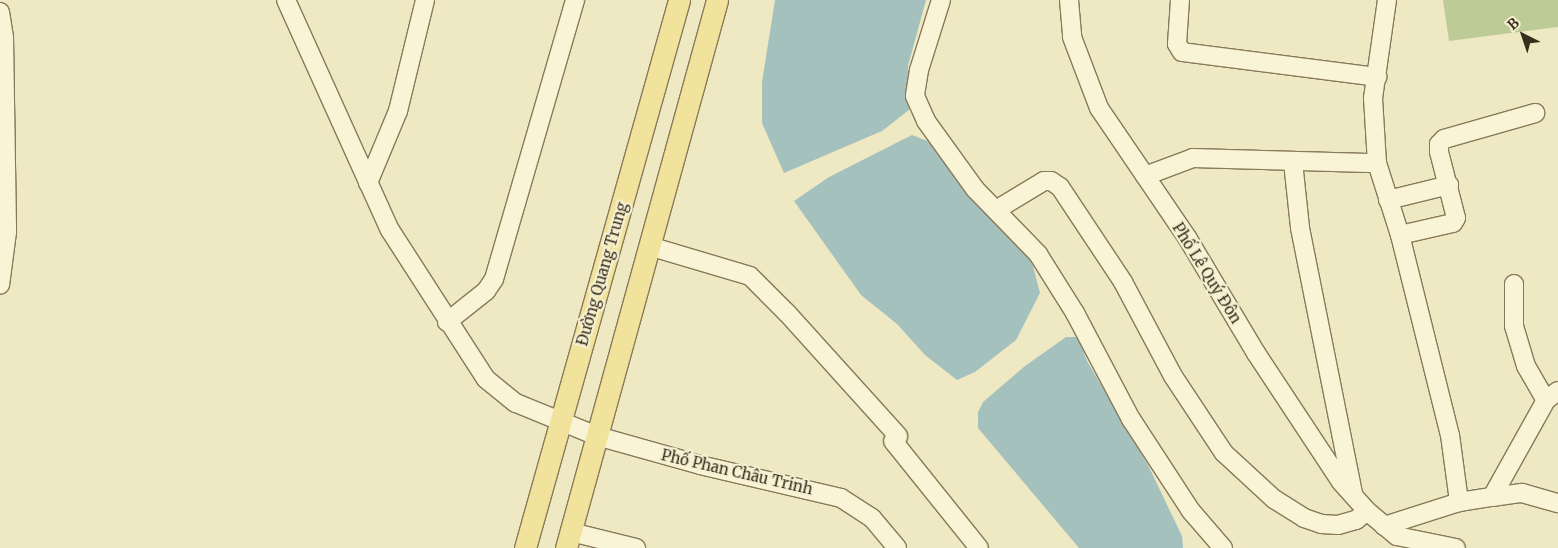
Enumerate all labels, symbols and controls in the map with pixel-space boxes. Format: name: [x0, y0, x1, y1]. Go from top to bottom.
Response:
north arrow: [1498, 10, 1548, 60]
text: B: [1504, 14, 1523, 34]
street label: Đường Quang Trung: [573, 200, 631, 348]
street label: Phố Lê Quý Đôn: [1169, 219, 1245, 327]
street label: Phố Phan Châu Trinh: [660, 446, 814, 498]

